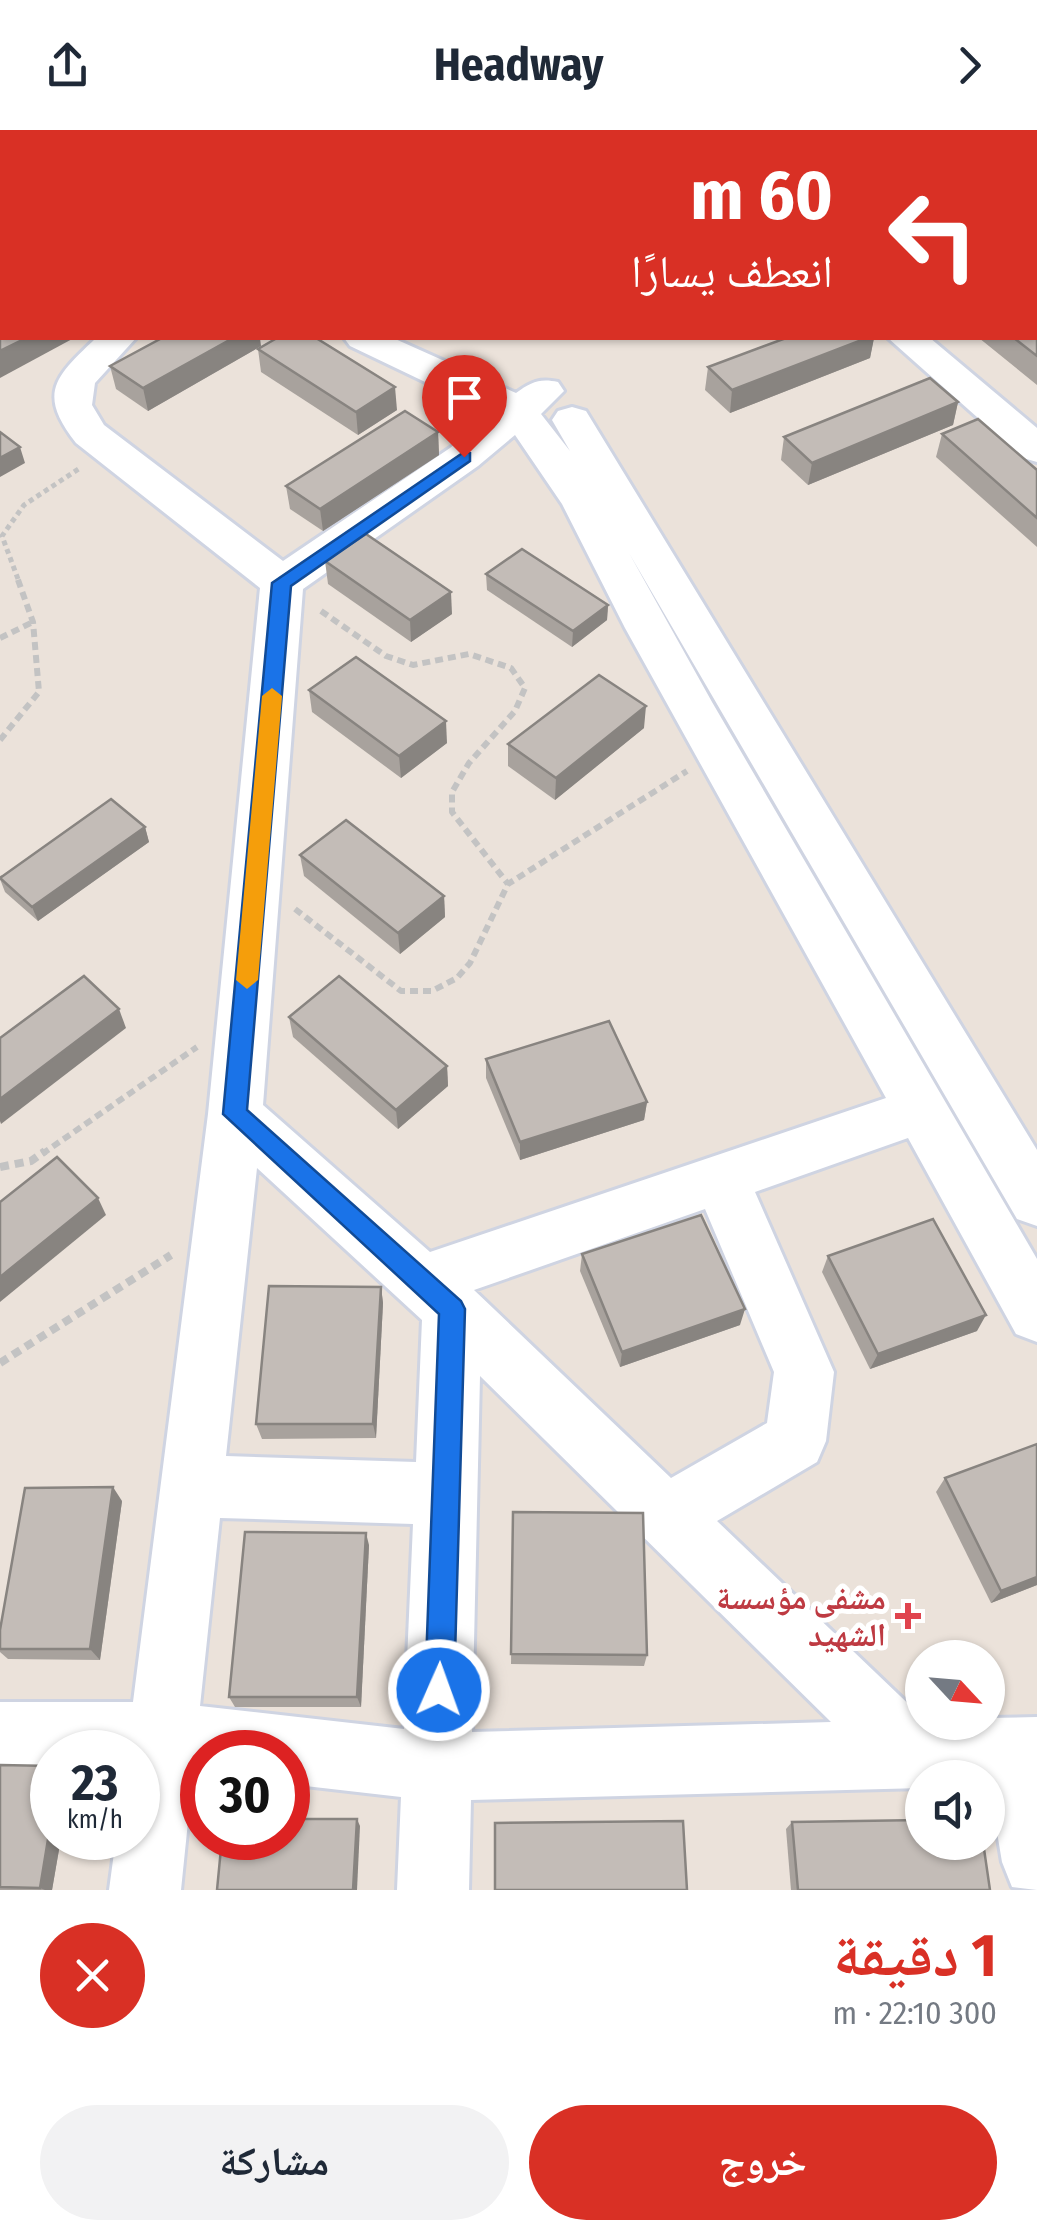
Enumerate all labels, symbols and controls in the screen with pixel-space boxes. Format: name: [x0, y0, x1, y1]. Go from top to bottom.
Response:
icon: share: [40, 38, 95, 93]
text: Headway: [434, 38, 603, 92]
icon: forward: [942, 38, 997, 93]
text: 60 m: [690, 154, 833, 238]
icon: left: [868, 170, 998, 300]
text: انعطف يسارًا: [631, 245, 833, 299]
pin: [422, 355, 507, 458]
icon: arrive: [437, 370, 492, 425]
place label: مشفى مؤسسة الشهيد: [716, 1579, 886, 1654]
marker: مشفى مؤسسة الشهيد: [895, 1603, 921, 1629]
position arrow: [387, 1638, 491, 1742]
north arrow: [905, 1640, 1005, 1740]
map controls: [905, 1640, 1005, 1860]
speed limit sign: 30: [180, 1730, 310, 1860]
text: 23: [72, 1753, 118, 1813]
button: sound: [905, 1760, 1005, 1860]
text: km/h: [67, 1805, 123, 1835]
text: 1 دقيقة: [833, 1920, 997, 1992]
button: close: [40, 1923, 145, 2028]
text: 300 m · 22:10: [832, 1994, 997, 2032]
button: مشاركة: [40, 2105, 509, 2220]
button: خروج: [529, 2105, 997, 2220]

